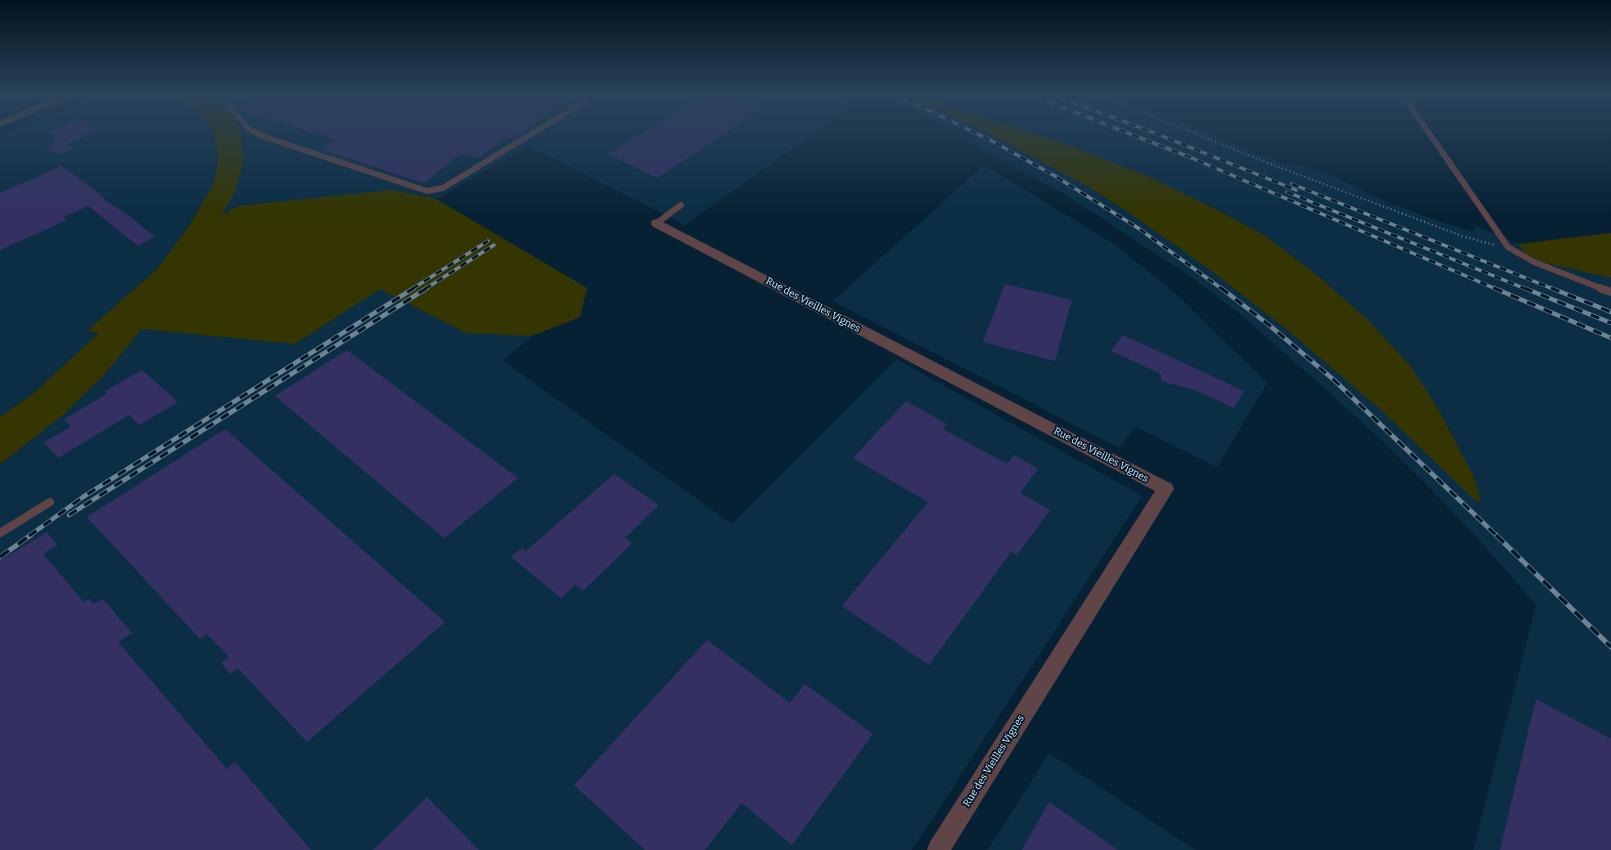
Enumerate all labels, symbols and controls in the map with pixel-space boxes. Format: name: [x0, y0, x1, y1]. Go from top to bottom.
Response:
street label: Rue des Vieilles Vignes: [764, 275, 862, 335]
street label: Rue des Vieilles Vignes: [1052, 425, 1150, 485]
street label: Rue des Vieilles Vignes: [961, 713, 1027, 809]

